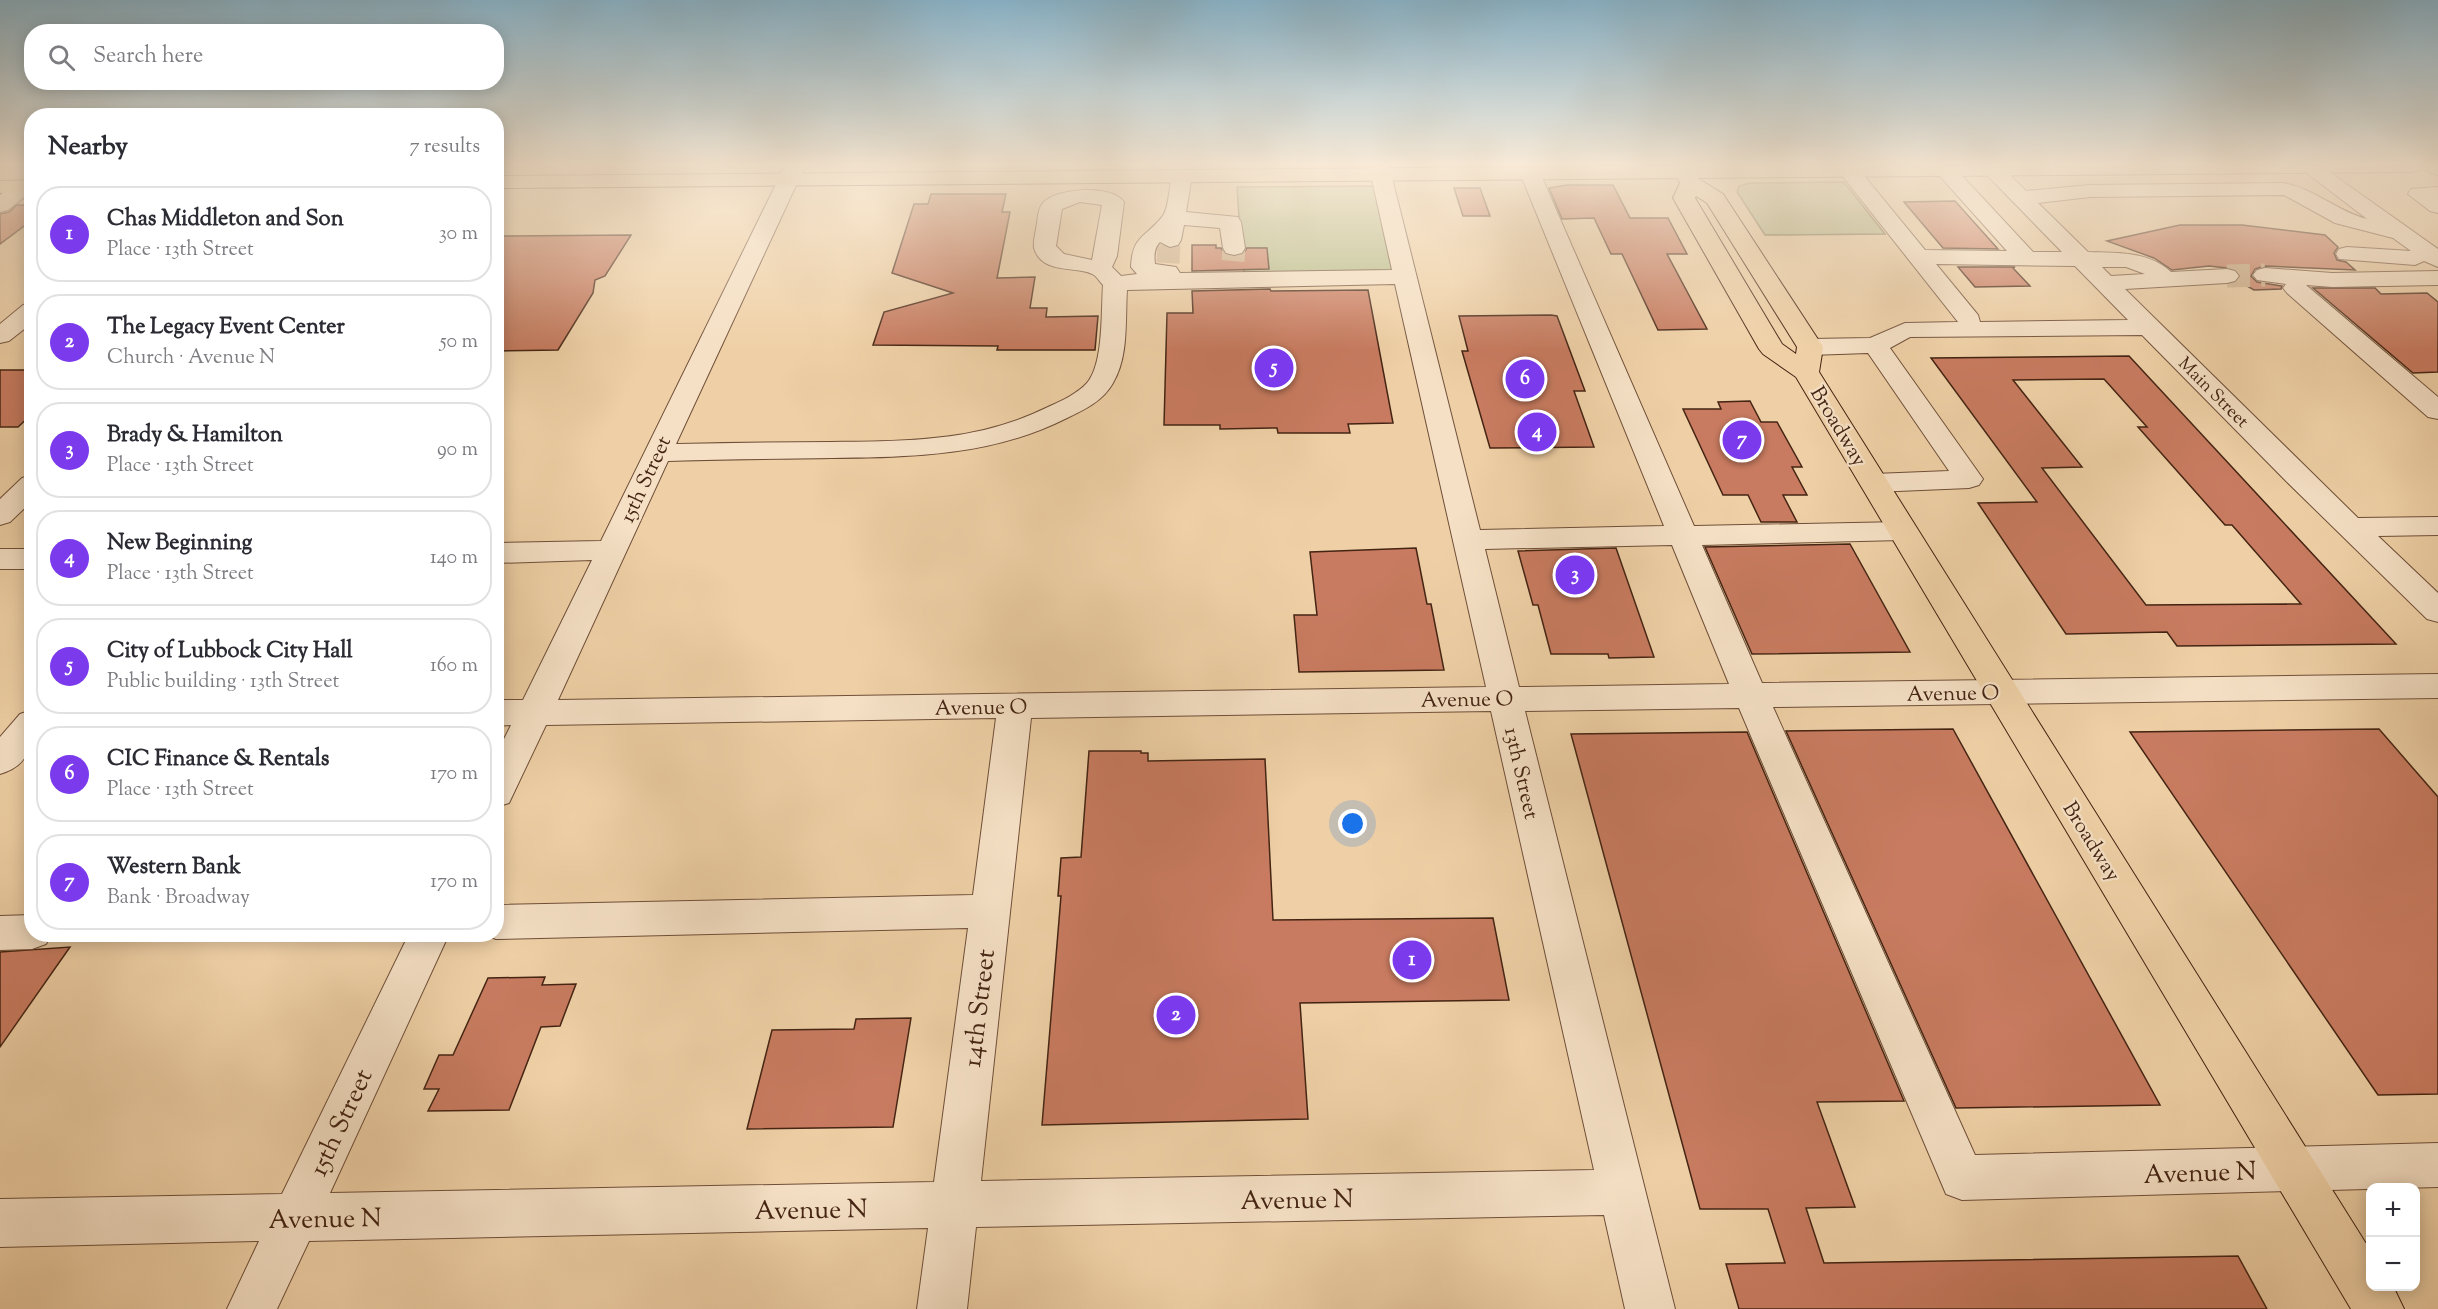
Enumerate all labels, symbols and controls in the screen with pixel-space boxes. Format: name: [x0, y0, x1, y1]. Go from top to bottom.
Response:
search box: [24, 24, 504, 90]
icon: search: [45, 41, 78, 74]
text: Search here: [93, 41, 203, 73]
text: Nearby: [48, 129, 128, 166]
text: 7 results: [409, 133, 480, 162]
text: Chas Middleton and Son: [107, 204, 344, 236]
text: 1: [66, 220, 73, 249]
text: 30 m: [439, 220, 478, 249]
text: Place · 13th Street: [107, 236, 254, 265]
text: The Legacy Event Center: [107, 312, 345, 344]
text: 2: [65, 328, 74, 357]
text: 50 m: [440, 328, 478, 357]
text: Church · Avenue N: [107, 344, 275, 373]
pin: 5: [1254, 346, 1294, 391]
street label: Main Street: [2171, 352, 2254, 435]
pin: 6: [1506, 356, 1544, 401]
street label: Broadway: [1801, 381, 1873, 473]
pin: 4: [1518, 410, 1556, 454]
pin: 7: [1722, 418, 1762, 462]
text: Brady & Hamilton: [107, 420, 283, 452]
street label: 15th Street: [614, 432, 680, 528]
text: 3: [65, 436, 74, 465]
text: 90 m: [437, 436, 478, 465]
text: Place · 13th Street: [107, 452, 254, 481]
text: New Beginning: [107, 528, 252, 560]
text: 4: [64, 544, 75, 573]
text: 140 m: [430, 544, 478, 573]
pin: 3: [1556, 552, 1594, 598]
text: Place · 13th Street: [107, 560, 254, 589]
text: City of Lubbock City Hall: [107, 636, 353, 668]
text: 5: [66, 652, 73, 681]
text: 160 m: [430, 652, 478, 681]
text: Public building · 13th Street: [107, 668, 339, 697]
street label: Avenue O: [1907, 679, 2000, 711]
street label: Avenue O: [1421, 685, 1514, 717]
street label: Avenue O: [935, 693, 1028, 725]
street label: 13th Street: [1495, 724, 1545, 822]
text: CIC Finance & Rentals: [107, 744, 330, 776]
text: 6: [65, 760, 74, 789]
text: 170 m: [430, 760, 478, 789]
text: Place · 13th Street: [107, 776, 254, 805]
street label: Broadway: [2054, 796, 2127, 888]
your location: [1338, 809, 1367, 838]
text: Western Bank: [107, 852, 241, 884]
text: 7: [64, 868, 75, 897]
text: 170 m: [430, 868, 478, 897]
text: Bank · Broadway: [107, 884, 250, 913]
pin: 1: [1392, 938, 1432, 982]
street label: 14th Street: [955, 947, 1006, 1069]
pin: 2: [1156, 992, 1196, 1038]
street label: 15th Street: [301, 1063, 383, 1183]
street label: Avenue N: [2143, 1154, 2257, 1195]
street label: Avenue N: [1240, 1182, 1354, 1221]
map controls: [2366, 1183, 2420, 1291]
button: +: [2366, 1183, 2420, 1237]
street label: Avenue N: [754, 1192, 868, 1231]
street label: Avenue N: [268, 1201, 382, 1240]
button: −: [2366, 1237, 2420, 1291]

